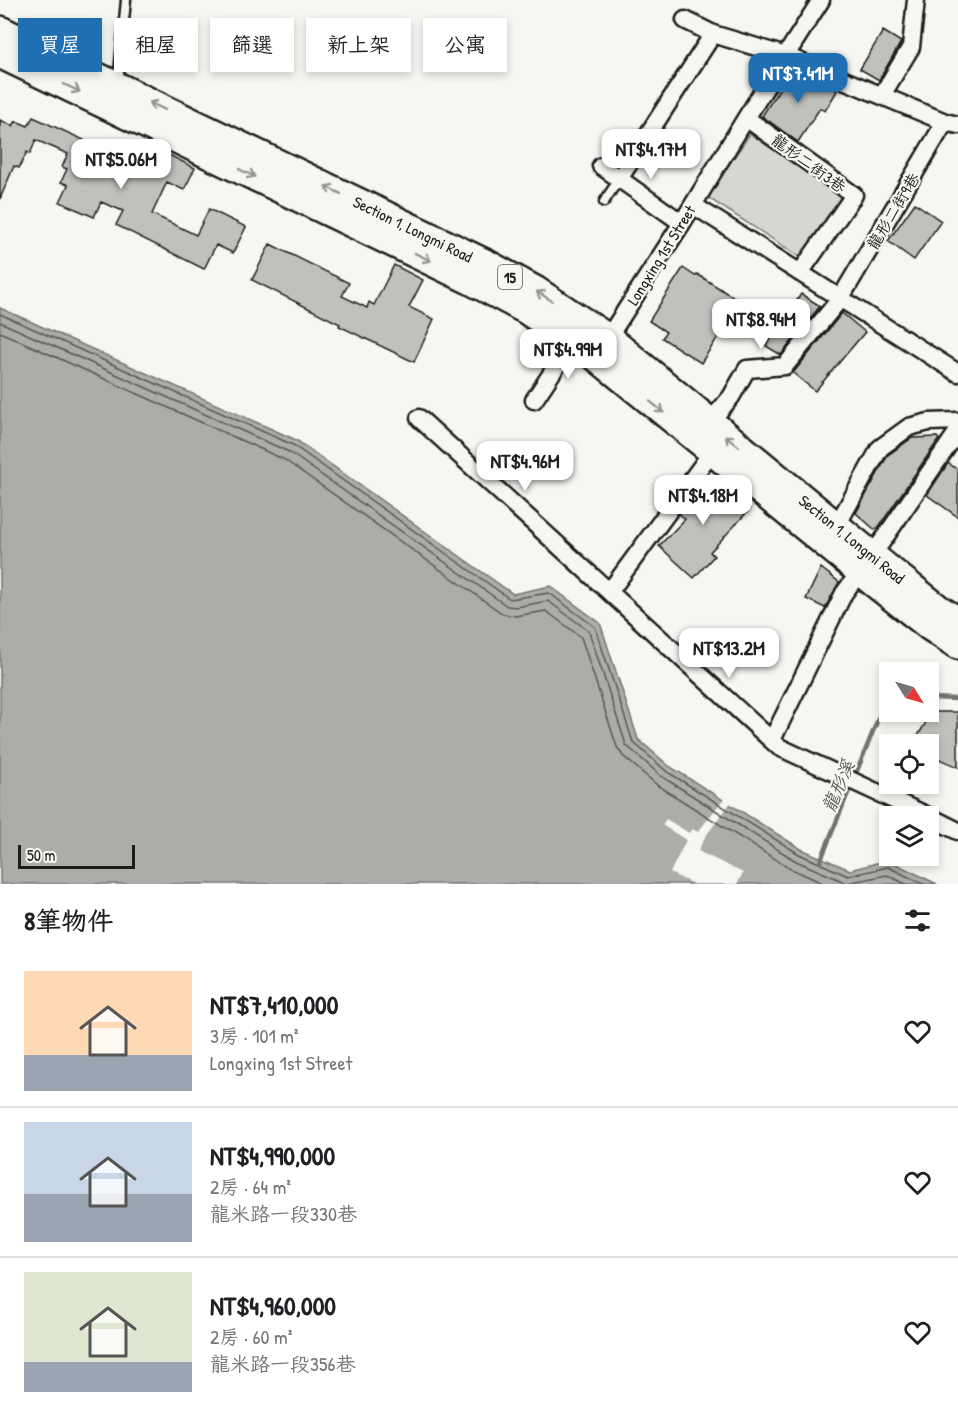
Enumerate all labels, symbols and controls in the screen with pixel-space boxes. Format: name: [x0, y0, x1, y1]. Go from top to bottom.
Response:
chip: 買屋: [18, 18, 102, 72]
chip: 租屋: [114, 18, 198, 72]
chip: 篩選: [210, 18, 294, 72]
chip: 新上架: [306, 18, 411, 72]
chip: 公寓: [423, 18, 507, 72]
pin: NT$7.41M: [736, 53, 860, 104]
text: NT$7.41M: [763, 59, 833, 86]
one-way arrow: [62, 83, 80, 95]
one-way arrow: [148, 99, 166, 111]
street label: 龍形二街3巷: [767, 128, 851, 198]
pin: NT$4.17M: [589, 129, 713, 180]
text: NT$4.17M: [616, 135, 686, 162]
pin: NT$5.06M: [59, 139, 183, 190]
text: NT$5.06M: [85, 145, 157, 172]
one-way arrow: [238, 167, 256, 179]
street label: 龍形二街9巷: [861, 169, 925, 253]
one-way arrow: [324, 184, 342, 196]
street label: Section 1, Longmi Road: [350, 191, 476, 267]
street label: Longxing 1st Street: [621, 200, 701, 309]
one-way arrow: [414, 252, 432, 264]
road number: 15: [498, 265, 522, 289]
one-way arrow: [536, 290, 553, 302]
pin: NT$8.94M: [699, 299, 823, 350]
text: NT$8.94M: [726, 305, 796, 332]
pin: NT$4.99M: [506, 329, 630, 380]
text: NT$4.99M: [534, 335, 602, 362]
one-way arrow: [649, 400, 665, 413]
one-way arrow: [724, 434, 740, 447]
pin: NT$4.96M: [463, 441, 587, 492]
text: NT$4.96M: [490, 447, 560, 474]
pin: NT$4.18M: [641, 475, 765, 526]
text: NT$4.18M: [668, 481, 738, 508]
street label: Section 1, Longmi Road: [794, 489, 910, 589]
pin: NT$13.2M: [667, 628, 791, 679]
text: NT$13.2M: [693, 634, 765, 661]
north arrow: [879, 662, 939, 722]
map controls: [879, 662, 939, 866]
button: locate: [879, 734, 939, 794]
water label: 龍形溪: [816, 755, 860, 816]
button: layers: [879, 806, 939, 866]
scale bar: [18, 842, 135, 870]
text: 50 m: [27, 844, 56, 866]
text: 8筆物件: [24, 903, 113, 938]
icon: filters: [901, 904, 934, 937]
text: NT$7,410,000: [210, 987, 338, 1022]
icon: home: [72, 995, 144, 1067]
icon: heart: [901, 1015, 934, 1048]
text: 3房 · 101 m²: [210, 1022, 298, 1049]
text: Longxing 1st Street: [210, 1049, 352, 1076]
text: NT$4,990,000: [210, 1138, 335, 1173]
icon: home: [72, 1146, 144, 1218]
icon: heart: [901, 1166, 934, 1199]
text: 2房 · 64 m²: [210, 1173, 291, 1200]
text: 龍米路一段330巷: [210, 1200, 357, 1227]
text: NT$4,960,000: [210, 1288, 336, 1323]
icon: home: [72, 1296, 144, 1368]
icon: heart: [901, 1316, 934, 1349]
text: 2房 · 60 m²: [210, 1323, 292, 1350]
text: 龍米路一段356巷: [210, 1350, 355, 1377]

